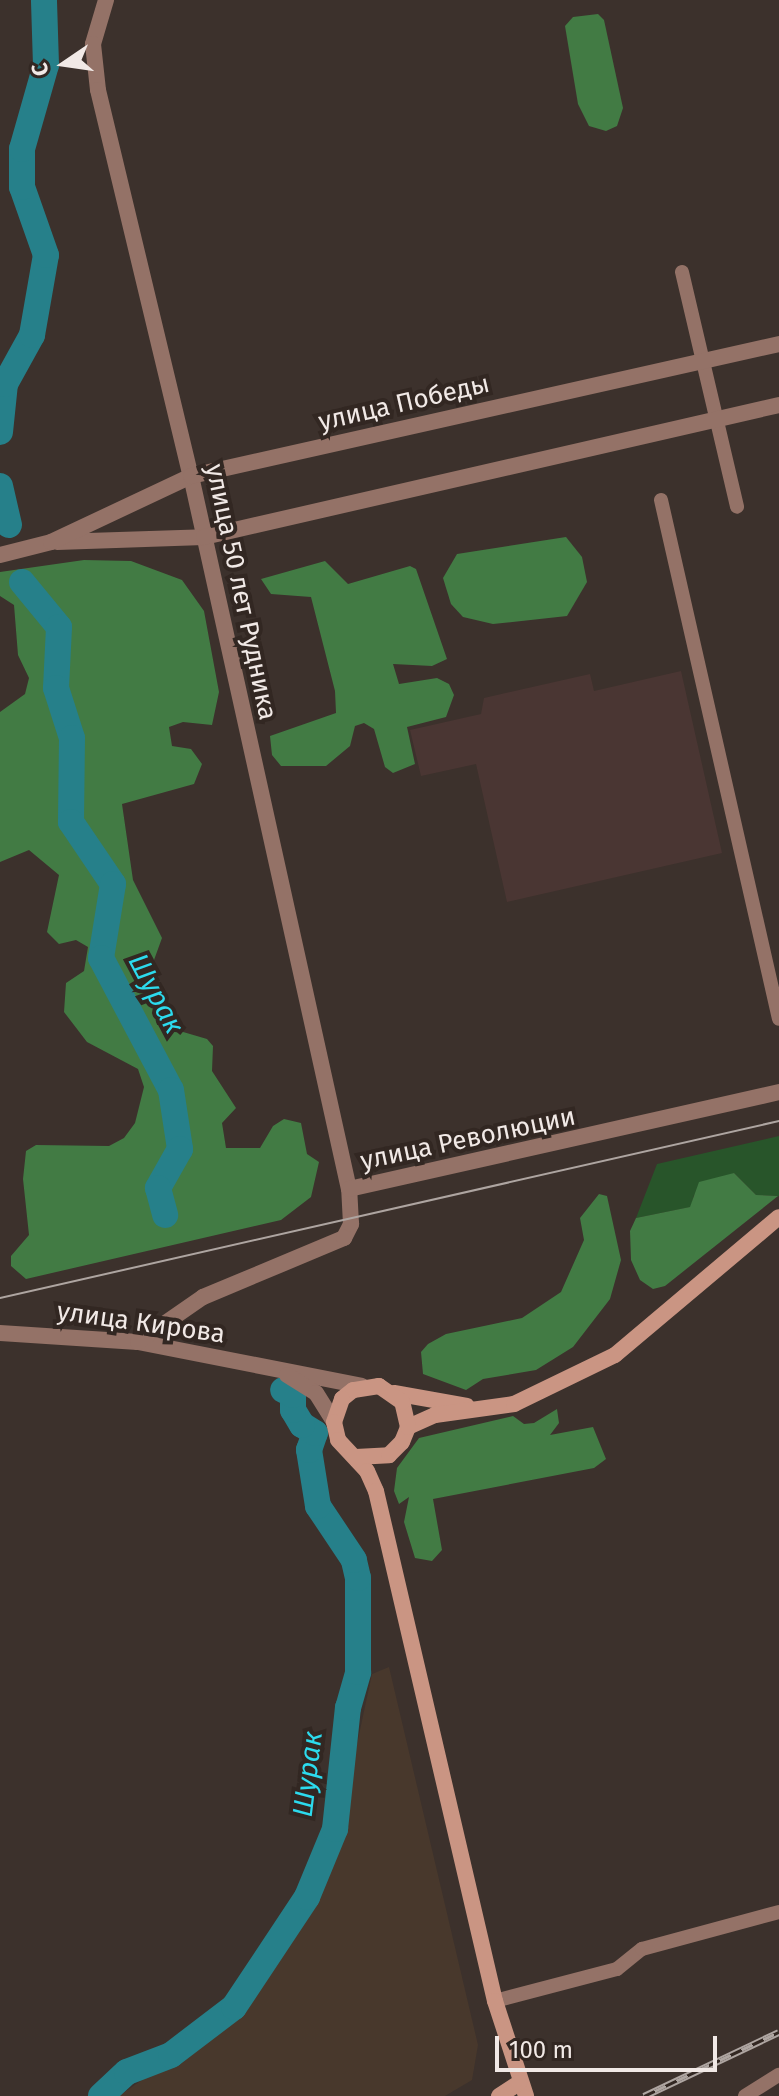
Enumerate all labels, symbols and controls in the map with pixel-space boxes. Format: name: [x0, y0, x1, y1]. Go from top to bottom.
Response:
north arrow: [24, 24, 104, 104]
text: С: [26, 60, 55, 79]
street label: улица Победы: [315, 368, 493, 438]
street label: улица 50 лет Рудника: [199, 461, 283, 723]
water label: Шурак: [121, 948, 191, 1040]
street label: улица Революции: [358, 1101, 578, 1177]
street label: улица Кирова: [55, 1296, 227, 1350]
water label: Шурак: [286, 1729, 330, 1819]
scale bar: [499, 2020, 721, 2070]
text: 100 m: [509, 2036, 573, 2064]

